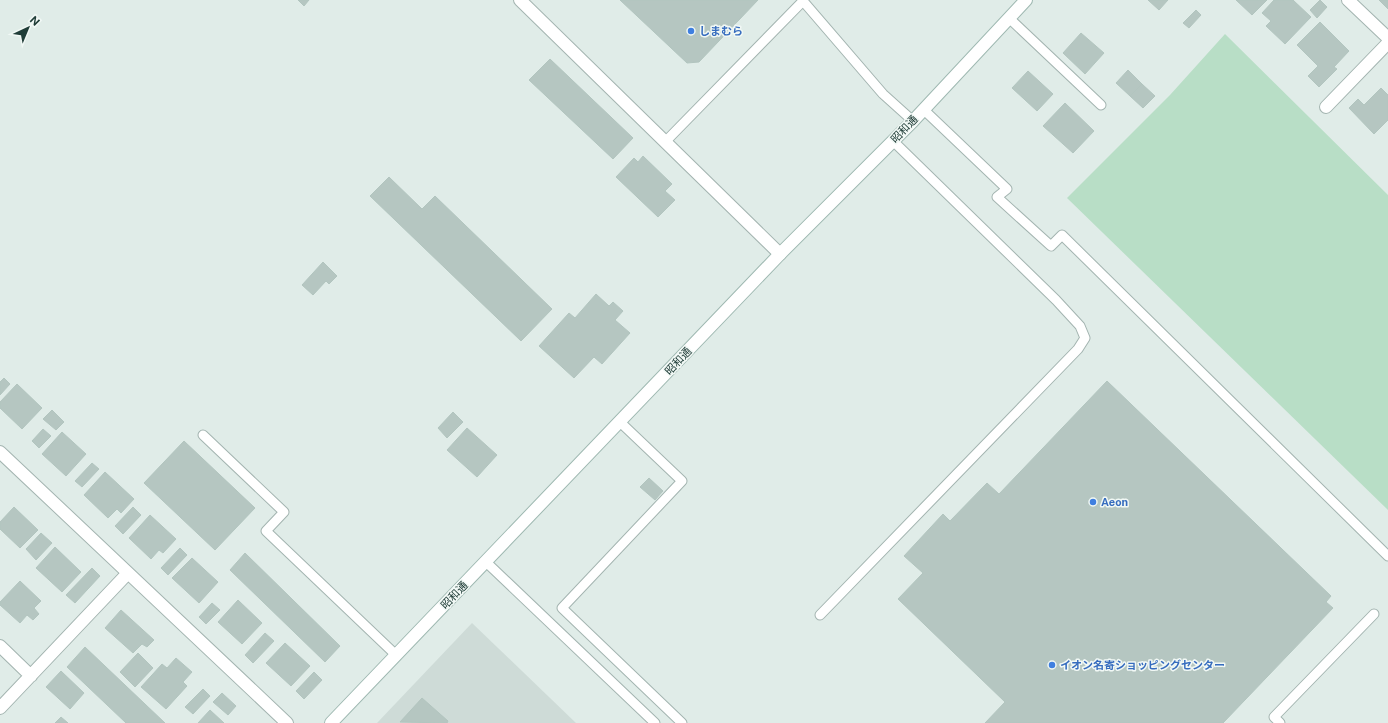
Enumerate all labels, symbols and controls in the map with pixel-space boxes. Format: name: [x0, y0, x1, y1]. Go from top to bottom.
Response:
north arrow: [8, 8, 48, 48]
text: N: [28, 14, 42, 28]
place label: しまむら: [699, 25, 743, 37]
marker: しまむら: [686, 26, 696, 36]
street label: 昭和通: [888, 113, 920, 145]
street label: 昭和通: [662, 345, 694, 377]
place label: Aeon: [1101, 496, 1128, 508]
marker: Aeon: [1088, 497, 1098, 507]
street label: 昭和通: [438, 579, 470, 611]
place label: イオン名寄ショッピングセンター: [1060, 659, 1225, 671]
marker: イオン名寄ショッピングセンター: [1047, 660, 1057, 670]

